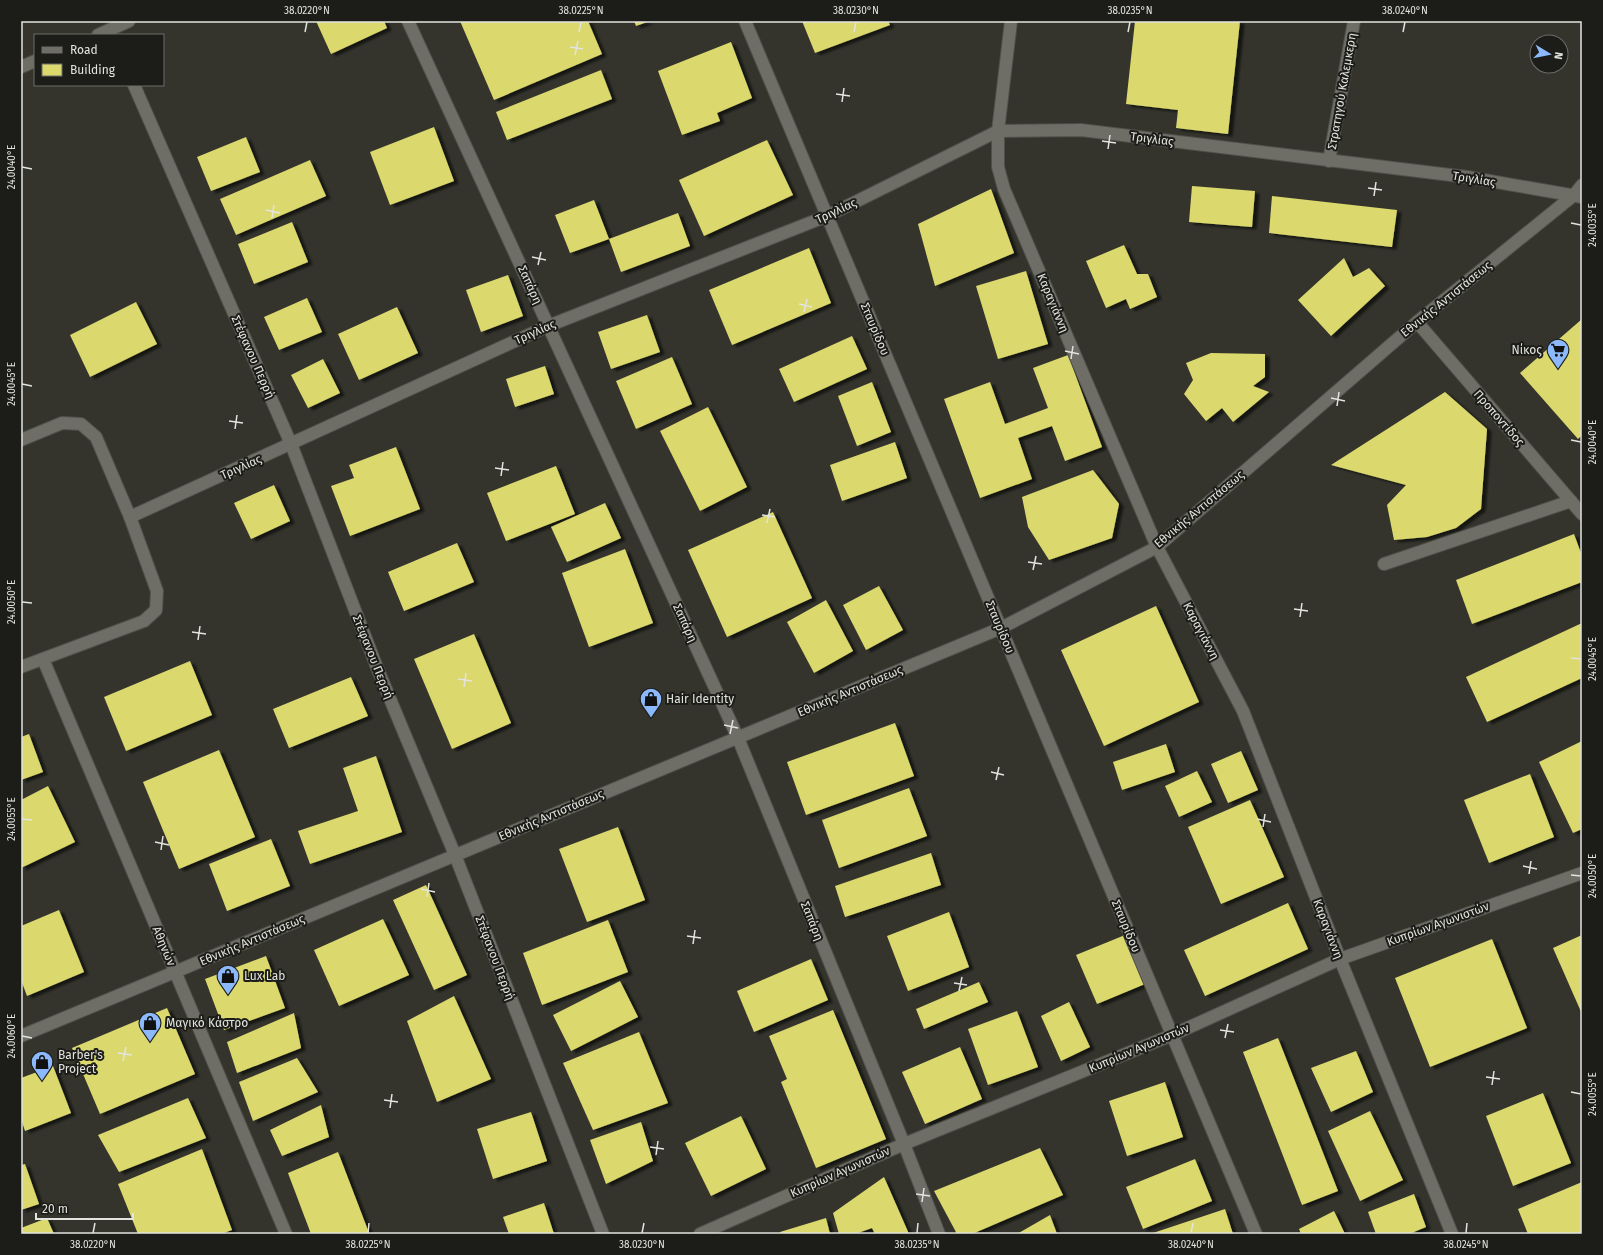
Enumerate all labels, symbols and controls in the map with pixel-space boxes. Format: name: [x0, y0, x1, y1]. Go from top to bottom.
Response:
text: 38.0220°N: [284, 5, 330, 17]
text: 38.0225°N: [558, 5, 604, 17]
text: 38.0230°N: [833, 5, 879, 17]
text: 38.0235°N: [1107, 5, 1153, 17]
text: 38.0240°N: [1382, 5, 1428, 17]
street label: Στρατηγού Καλεμκερη: [1325, 32, 1359, 150]
legend: [34, 34, 164, 86]
north arrow: [1529, 34, 1569, 74]
text: Road: [70, 43, 98, 57]
text: N: [1551, 51, 1565, 60]
text: Building: [70, 63, 116, 77]
street label: Τριγλίας: [1130, 129, 1175, 149]
text: 24.0040°E: [6, 145, 18, 189]
street label: Τριγλίας: [1451, 169, 1497, 189]
street label: Τριγλίας: [813, 195, 859, 227]
text: 24.0035°E: [1587, 203, 1599, 247]
street label: Εθνικής Αντιστάσεως: [1398, 258, 1494, 340]
street label: Σαπάρη: [515, 263, 545, 307]
street label: Καραγιάννη: [1034, 271, 1072, 335]
street label: Σταυρίδου: [858, 301, 892, 357]
street label: Στέφανου Περρή: [228, 313, 278, 401]
street label: Τριγλίας: [512, 317, 558, 347]
supermarket icon: Νίκος: [1545, 337, 1571, 370]
place label: Νίκος: [1512, 343, 1542, 357]
text: 24.0045°E: [6, 362, 18, 406]
street label: Προποντίδος: [1471, 387, 1528, 449]
text: 24.0040°E: [1587, 420, 1599, 464]
street label: Τριγλίας: [218, 452, 264, 482]
street label: Εθνικής Αντιστάσεως: [1151, 467, 1247, 551]
text: 24.0050°E: [6, 580, 18, 624]
street label: Σταυρίδου: [983, 599, 1017, 655]
street label: Καραγιάννη: [1180, 600, 1222, 662]
street label: Σαπάρη: [670, 601, 700, 645]
street label: Στέφανου Περρή: [350, 613, 396, 701]
text: 24.0045°E: [1587, 637, 1599, 681]
street label: Εθνικής Αντιστάσεως: [795, 662, 905, 719]
shop icon: Hair Identity: [638, 686, 664, 719]
place label: Hair Identity: [666, 692, 734, 706]
street label: Εθνικής Αντιστάσεως: [496, 786, 606, 843]
text: 24.0055°E: [6, 797, 18, 841]
text: 24.0050°E: [1587, 854, 1599, 898]
street label: Καραγιάννη: [1310, 897, 1346, 961]
street label: Σταυρίδου: [1109, 898, 1143, 954]
street label: Σαπάρη: [798, 899, 826, 943]
street label: Κυπρίων Αγωνιστών: [1385, 899, 1491, 949]
street label: Εθνικής Αντιστάσεως: [197, 911, 307, 968]
street label: Στέφανου Περρή: [472, 914, 518, 1002]
street label: Αθηνών: [149, 924, 179, 968]
shop icon: Lux Lab: [215, 963, 241, 996]
place label: Lux Lab: [244, 969, 285, 983]
shop icon: Μαγικό Κάστρο: [137, 1010, 163, 1043]
text: 24.0060°E: [6, 1014, 18, 1058]
place label: Μαγικό Κάστρο: [166, 1016, 248, 1030]
street label: Κυπρίων Αγωνιστών: [1087, 1020, 1192, 1075]
place label: Barber's Project: [58, 1048, 103, 1076]
shop icon: Barber's Project: [29, 1049, 55, 1082]
text: 24.0055°E: [1587, 1072, 1599, 1116]
street label: Κυπρίων Αγωνιστών: [788, 1144, 892, 1200]
scale bar: [36, 1195, 133, 1221]
text: 20 m: [42, 1202, 68, 1216]
text: 38.0220°N: [70, 1239, 116, 1251]
text: 38.0225°N: [345, 1239, 391, 1251]
text: 38.0230°N: [619, 1239, 665, 1251]
text: 38.0235°N: [894, 1239, 940, 1251]
text: 38.0240°N: [1168, 1239, 1214, 1251]
text: 38.0245°N: [1443, 1239, 1489, 1251]

